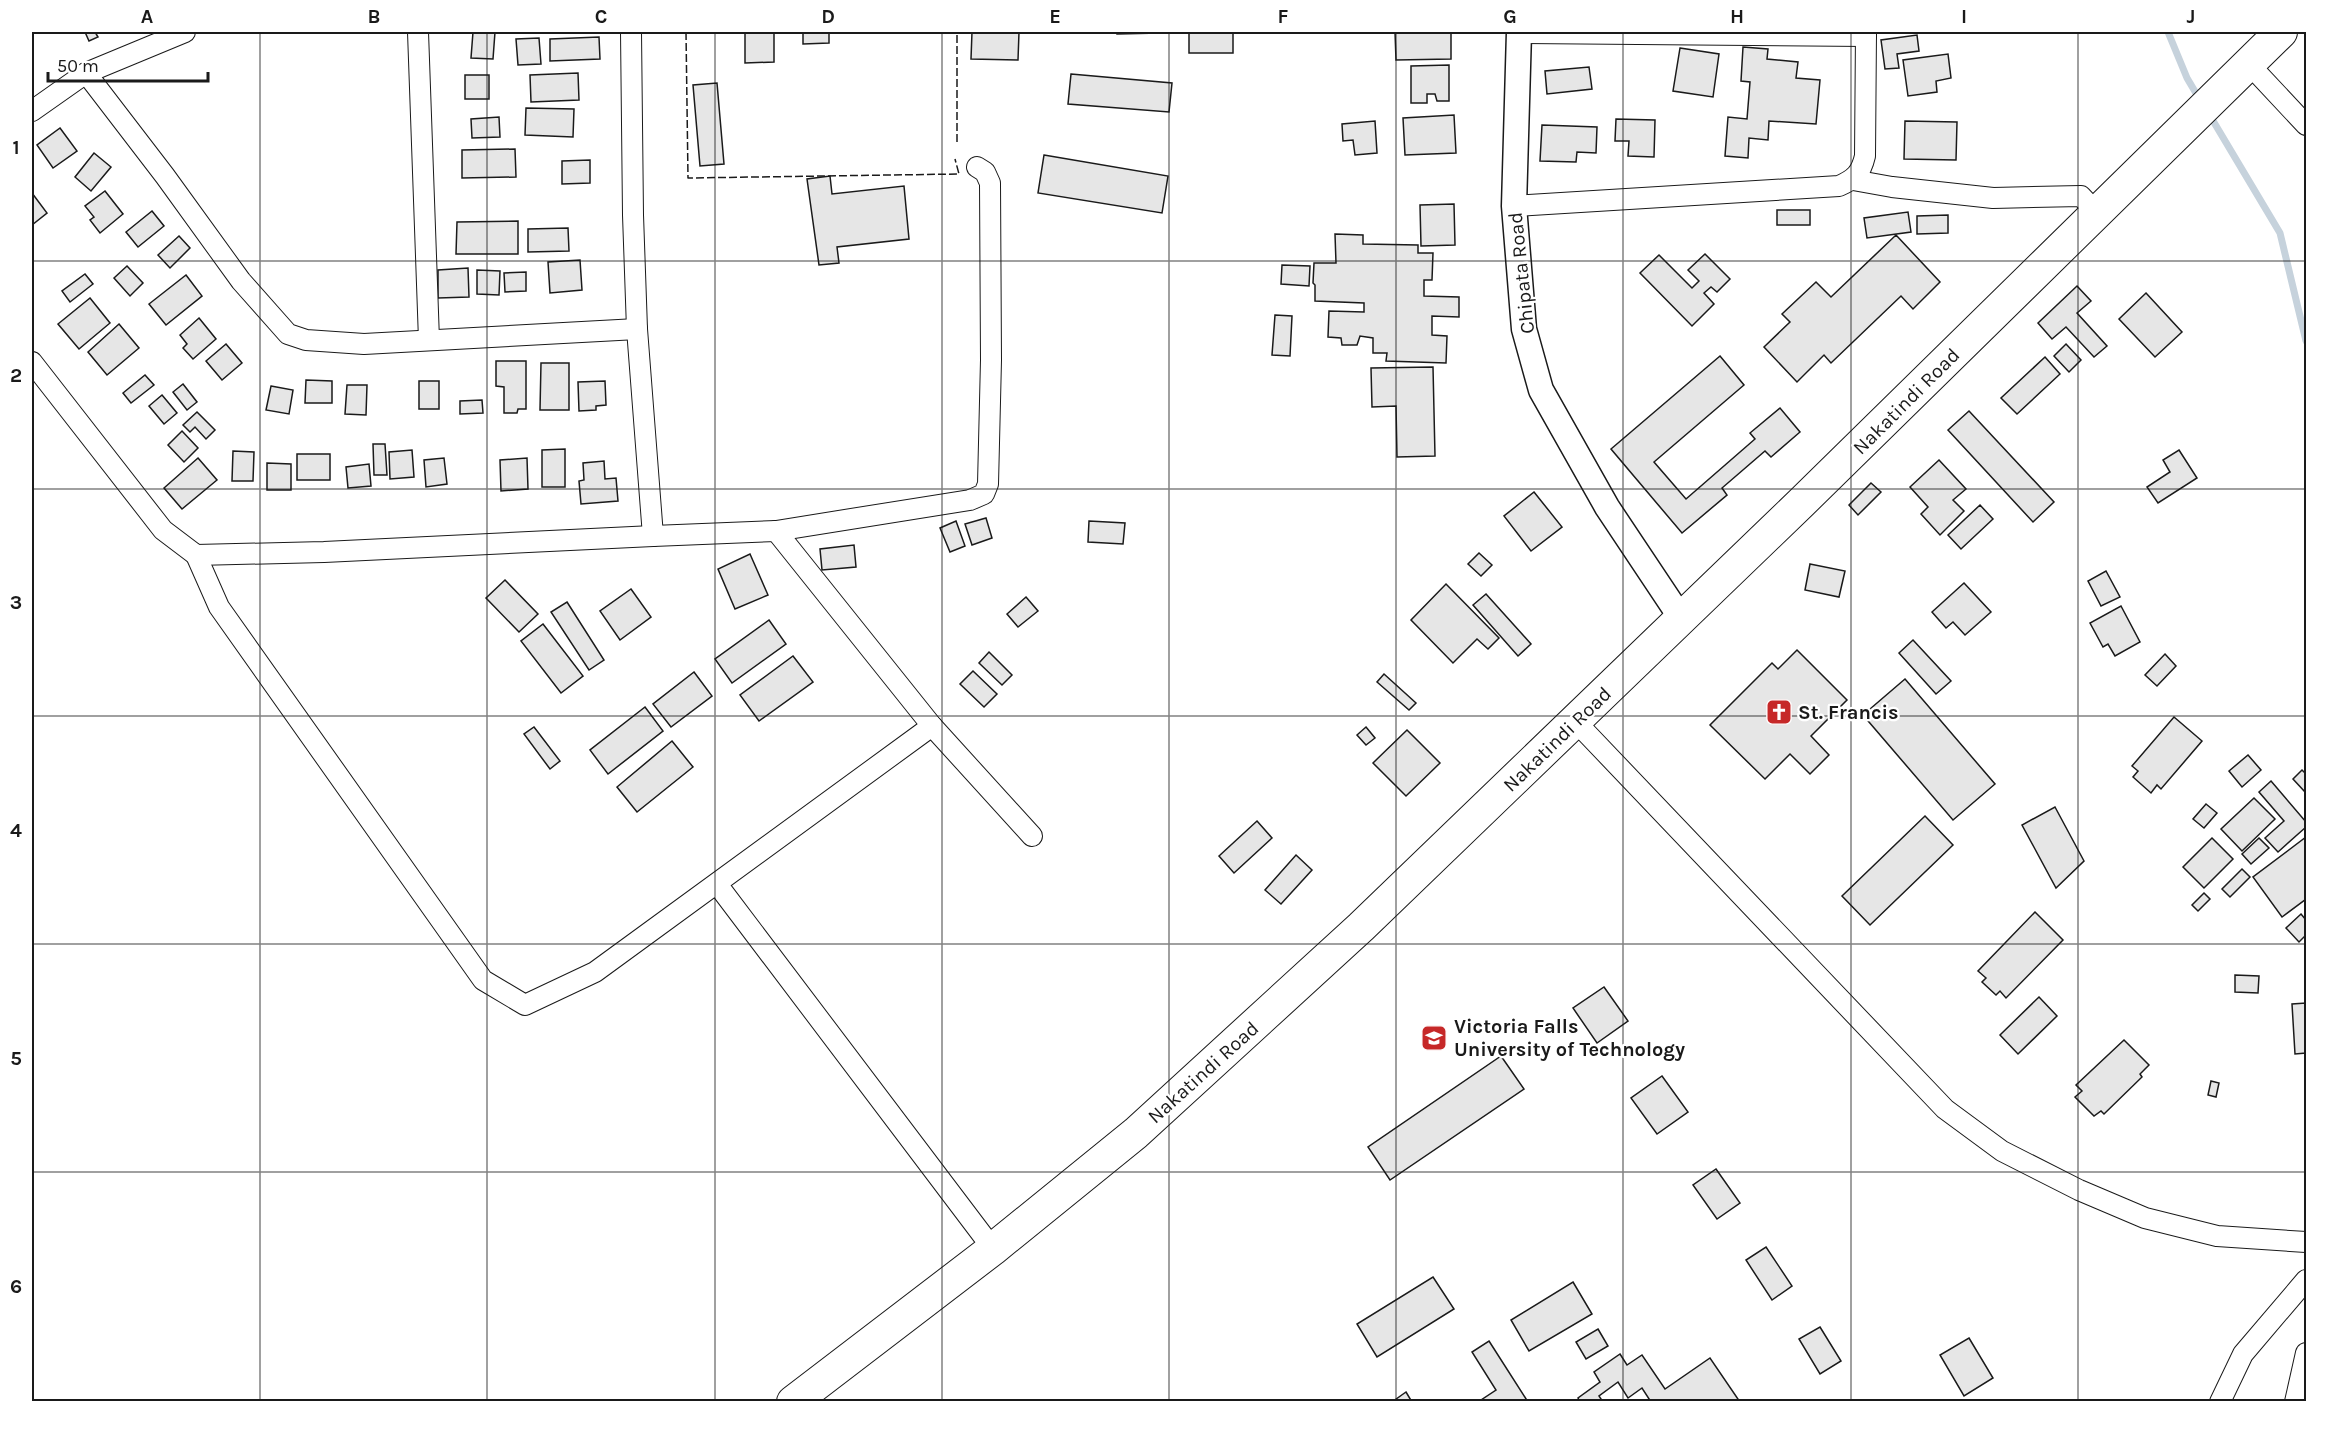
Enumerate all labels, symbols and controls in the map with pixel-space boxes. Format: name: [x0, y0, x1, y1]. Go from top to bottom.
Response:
text: A: [141, 5, 154, 28]
text: B: [368, 5, 380, 28]
text: C: [595, 5, 607, 28]
text: D: [821, 5, 835, 28]
text: E: [1049, 5, 1061, 28]
text: F: [1278, 5, 1289, 28]
text: G: [1503, 5, 1517, 28]
text: H: [1730, 5, 1744, 28]
text: I: [1961, 5, 1967, 28]
text: J: [2187, 5, 2195, 28]
scale bar: [48, 45, 208, 83]
text: 50 m: [57, 55, 99, 77]
text: 1: [12, 136, 20, 159]
street label: Chipata Road: [1504, 211, 1539, 335]
street label: Nakatindi Road: [1848, 343, 1964, 459]
text: 2: [10, 364, 22, 387]
text: 3: [10, 591, 22, 614]
street label: Nakatindi Road: [1499, 682, 1616, 797]
church icon: St. Francis: [1764, 697, 1794, 727]
place label: St. Francis: [1798, 701, 1899, 724]
text: 4: [10, 819, 22, 842]
place label: Victoria Falls University of Technology: [1454, 1015, 1685, 1061]
street label: Nakatindi Road: [1143, 1017, 1263, 1128]
school or university icon: Victoria Falls University of Technology: [1419, 1023, 1449, 1053]
text: 5: [10, 1047, 22, 1070]
text: 6: [10, 1275, 22, 1298]

